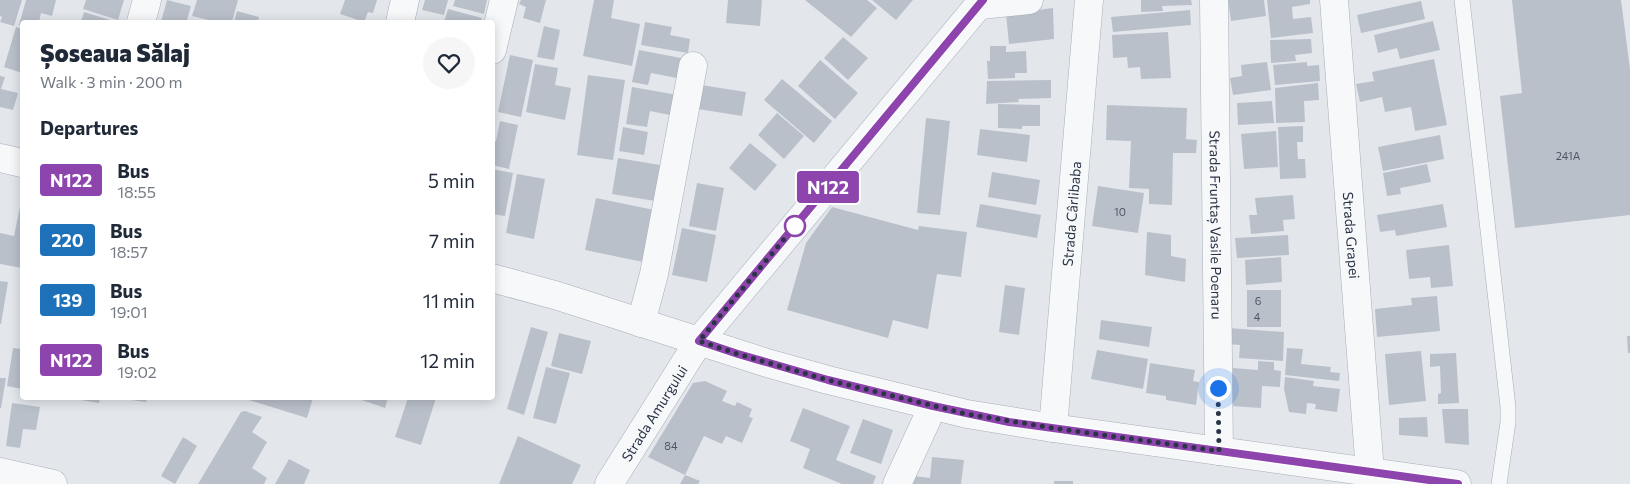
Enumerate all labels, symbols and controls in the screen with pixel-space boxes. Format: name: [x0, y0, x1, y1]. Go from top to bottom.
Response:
button: heart: [423, 37, 475, 89]
text: Șoseaua Sălaj: [40, 38, 190, 67]
text: Walk · 3 min · 200 m: [40, 72, 183, 91]
text: Departures: [40, 116, 138, 139]
street label: Strada Fruntaș Vasile Poenaru: [1207, 130, 1226, 320]
house number: 241A: [1556, 149, 1581, 162]
text: Bus: [117, 159, 149, 182]
street label: Strada Cârlibaba: [1058, 160, 1084, 267]
text: N122: [50, 169, 92, 191]
text: 5 min: [428, 169, 475, 192]
line badge: N122: [793, 171, 863, 203]
text: N122: [807, 176, 849, 198]
text: 18:55: [117, 182, 156, 201]
street label: Strada Grapei: [1340, 191, 1364, 279]
house number: 10: [1114, 205, 1126, 218]
unlabelled marker: [784, 215, 806, 237]
text: Bus: [110, 219, 142, 242]
text: 220: [51, 229, 84, 251]
text: 7 min: [429, 229, 475, 252]
text: 18:57: [110, 242, 148, 261]
text: Bus: [110, 279, 142, 302]
text: 139: [53, 289, 82, 311]
text: 11 min: [423, 289, 475, 312]
house number: 6: [1255, 294, 1262, 307]
text: 19:01: [110, 302, 148, 321]
house number: 4: [1254, 310, 1261, 323]
text: Bus: [117, 339, 149, 362]
text: N122: [50, 349, 92, 371]
text: 12 min: [420, 349, 475, 372]
text: 19:02: [117, 362, 157, 381]
street label: Strada Amurgului: [617, 362, 690, 464]
your location: [1206, 376, 1231, 401]
house number: 84: [664, 439, 678, 452]

